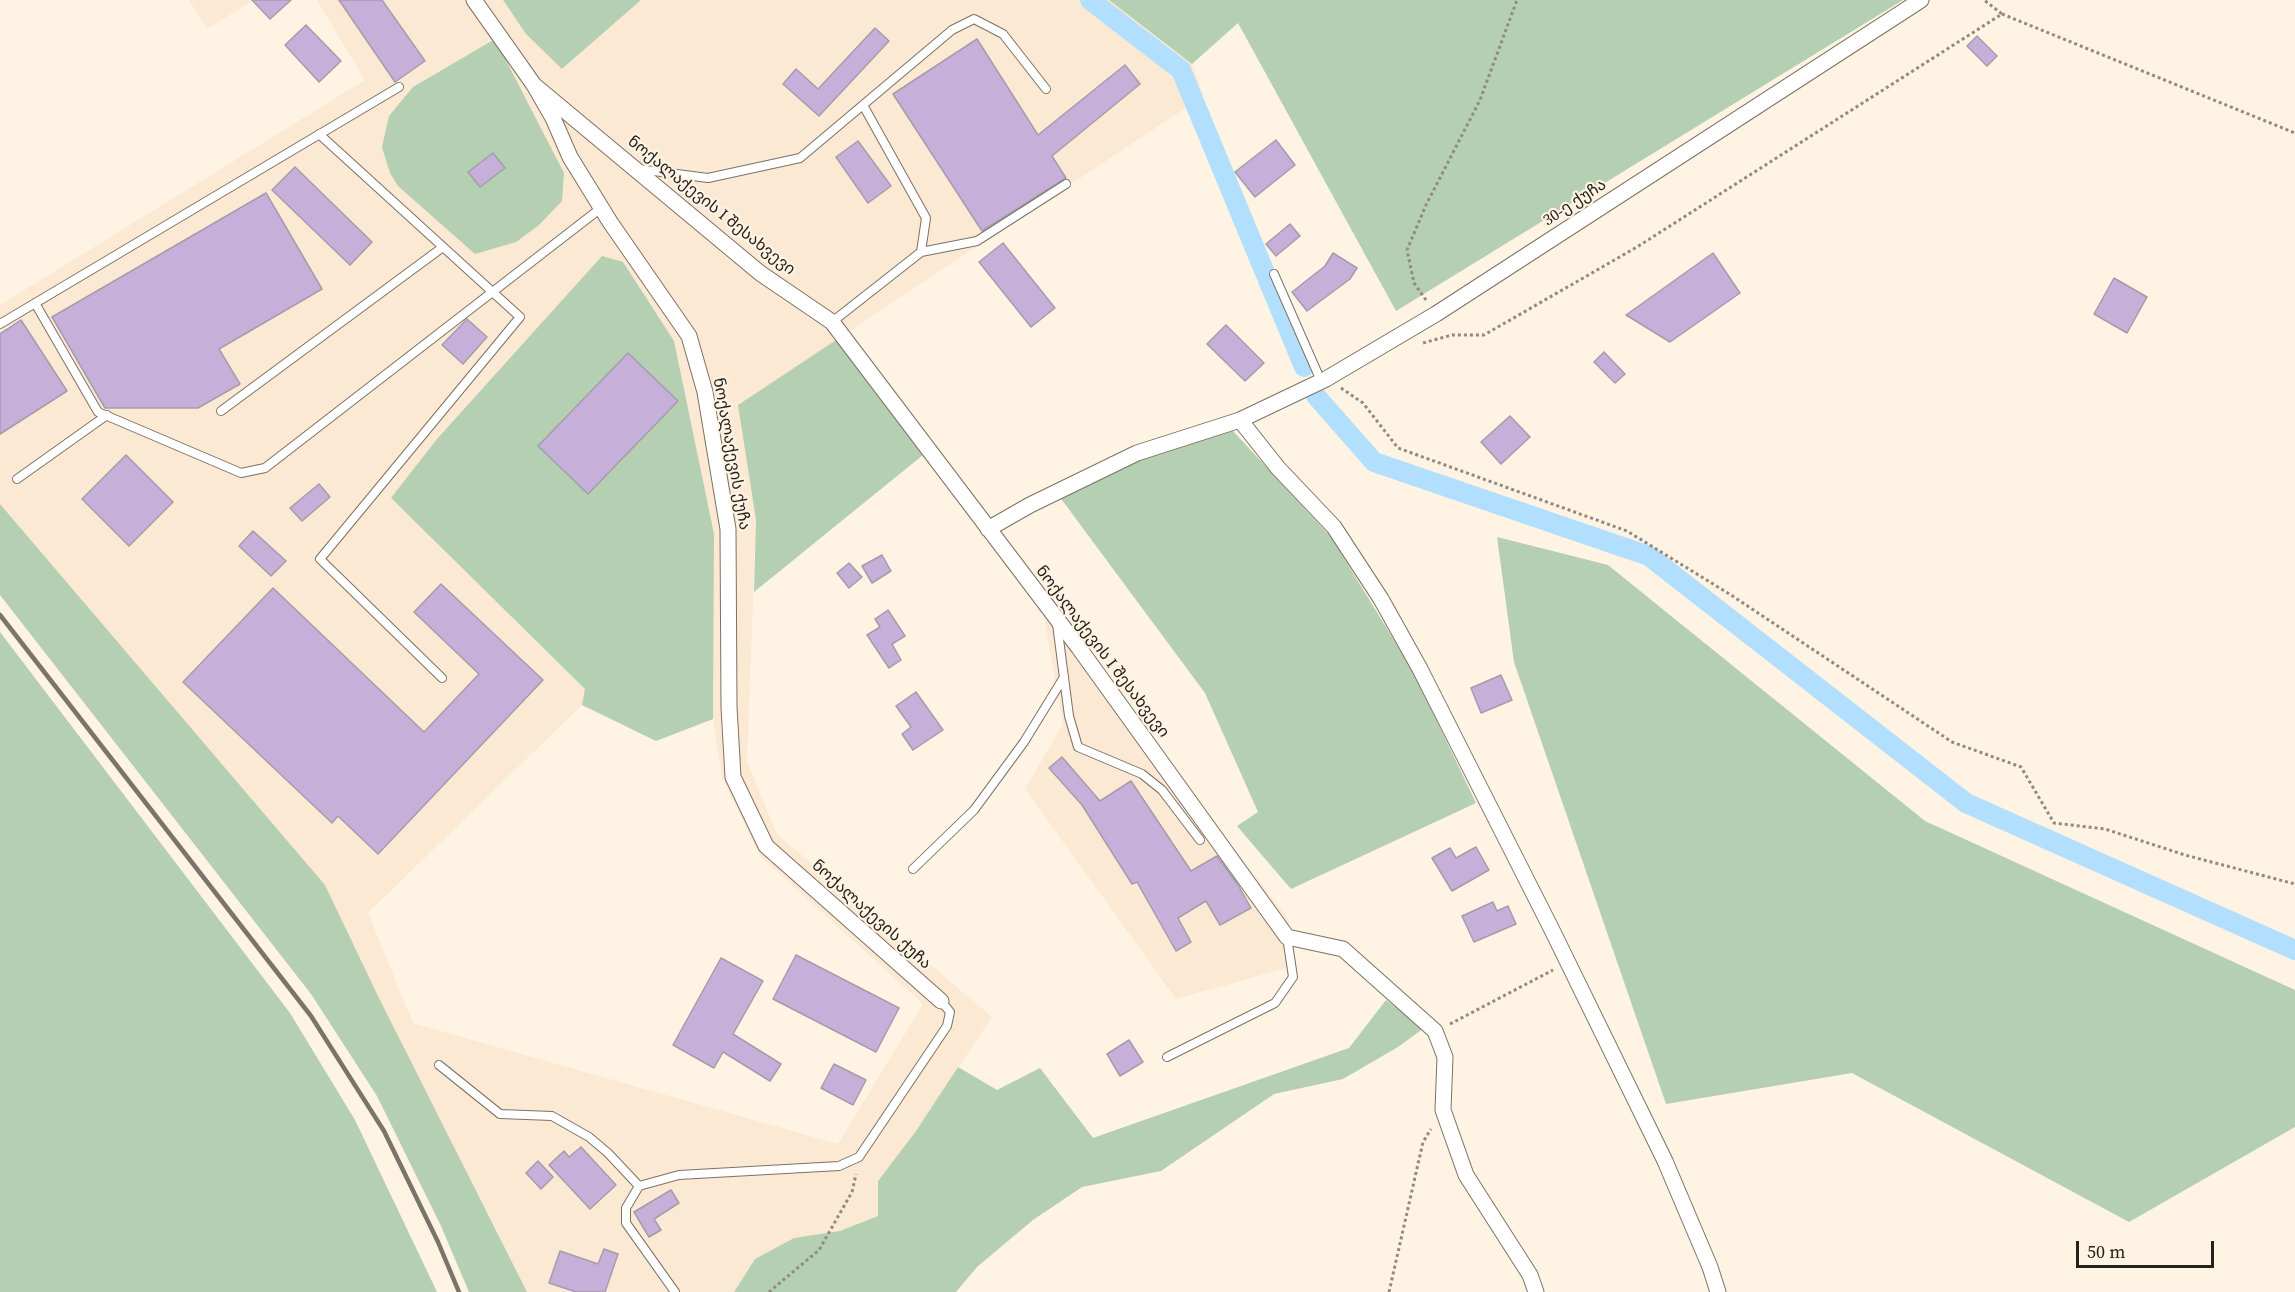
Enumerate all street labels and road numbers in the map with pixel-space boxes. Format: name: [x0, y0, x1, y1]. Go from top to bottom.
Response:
street label: ნოქალაქევის I შესახვევი: [623, 132, 799, 280]
street label: 30-ე ქუჩა: [1540, 175, 1610, 231]
street label: ნოქალაქევის ქუჩა: [708, 376, 754, 532]
street label: ნოქალაქევის I შესახვევი: [1031, 562, 1173, 742]
street label: ნოქალაქევის ქუჩა: [807, 856, 935, 974]

